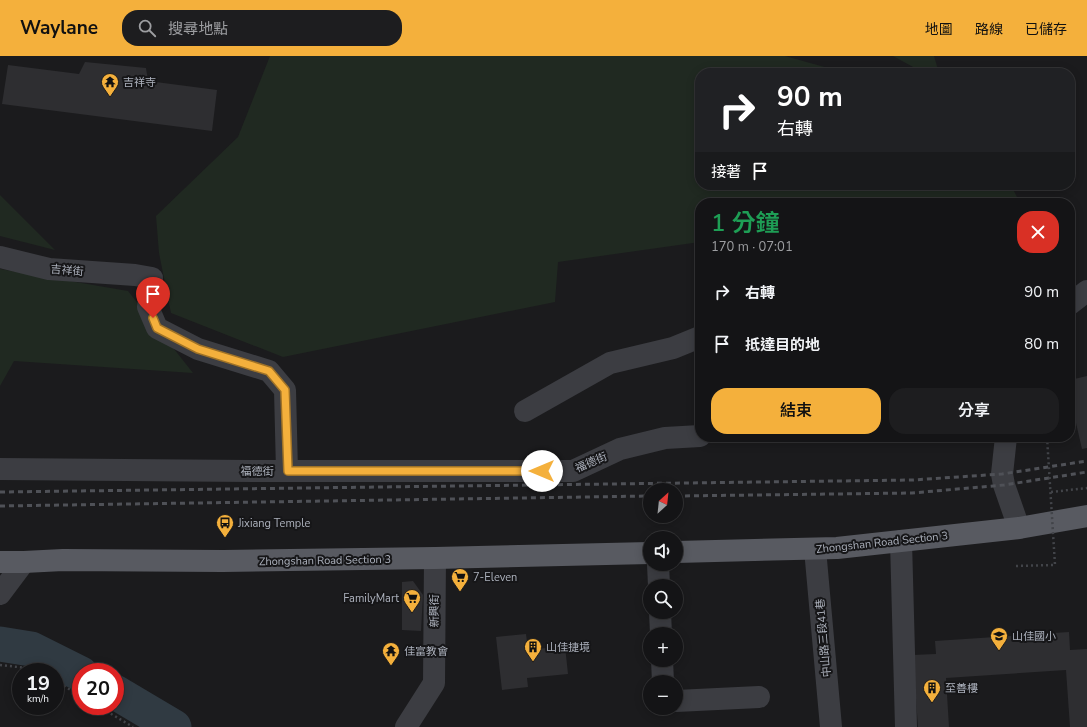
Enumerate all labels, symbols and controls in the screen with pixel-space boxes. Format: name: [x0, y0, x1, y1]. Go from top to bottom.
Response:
search box: [122, 10, 402, 46]
text: Waylane: [20, 15, 98, 41]
icon: search: [136, 17, 158, 39]
text: 搜尋地點: [168, 19, 228, 39]
text: 地圖: [925, 20, 953, 39]
text: 路線: [975, 20, 1003, 39]
text: 已儲存: [1025, 20, 1067, 39]
temple icon: 吉祥寺: [100, 72, 120, 97]
place label: 吉祥寺: [123, 75, 156, 90]
text: 90 m: [777, 78, 843, 116]
icon: right: [711, 84, 763, 136]
text: 右轉: [777, 117, 813, 141]
icon: arrive: [749, 160, 771, 182]
text: 接著: [711, 162, 741, 182]
text: 1 分鐘: [711, 207, 780, 239]
button: close: [1017, 211, 1059, 253]
text: 170 m · 07:01: [711, 238, 793, 256]
street label: 吉祥街: [50, 262, 84, 279]
pin: [136, 277, 170, 318]
icon: right: [711, 281, 733, 303]
text: 90 m: [1024, 282, 1059, 302]
icon: arrive: [142, 283, 164, 305]
text: 右轉: [745, 283, 775, 303]
icon: arrive: [711, 333, 733, 355]
text: 80 m: [1024, 334, 1059, 354]
text: 抵達目的地: [745, 335, 820, 355]
button: 結束: [711, 388, 881, 434]
button: 分享: [889, 388, 1059, 434]
street label: 福德街: [573, 449, 609, 476]
position arrow: [521, 450, 563, 492]
street label: 福德街: [241, 464, 274, 479]
north arrow: [643, 483, 683, 523]
map controls: [643, 483, 683, 715]
bus stop icon: Jixiang Temple: [215, 513, 235, 538]
place label: Jixiang Temple: [237, 516, 310, 531]
street label: Zhongshan Road Section 3: [815, 528, 949, 557]
button: sound: [643, 531, 683, 571]
street label: Zhongshan Road Section 3: [259, 552, 391, 569]
supermarket icon: 7-Eleven: [450, 567, 470, 592]
place label: 7-Eleven: [473, 570, 517, 585]
button: search: [643, 579, 683, 619]
supermarket icon: FamilyMart: [402, 588, 422, 613]
place label: FamilyMart: [343, 591, 399, 606]
street label: 新興街: [427, 595, 442, 628]
street label: 中山路三段41巷: [813, 598, 834, 678]
school or university icon: 山佳國小: [989, 626, 1009, 651]
button: +: [643, 627, 683, 667]
place label: 山佳國小: [1012, 629, 1056, 644]
building icon: 山佳捷境: [523, 637, 543, 662]
place label: 山佳捷境: [546, 640, 590, 655]
temple icon: 佳富教會: [381, 641, 401, 666]
place label: 佳富教會: [404, 644, 448, 659]
speed limit sign: 20: [72, 663, 124, 715]
text: 19: [26, 670, 50, 697]
button: −: [643, 675, 683, 715]
building icon: 至善樓: [922, 678, 942, 703]
place label: 至善樓: [945, 681, 978, 696]
text: km/h: [27, 692, 49, 706]

